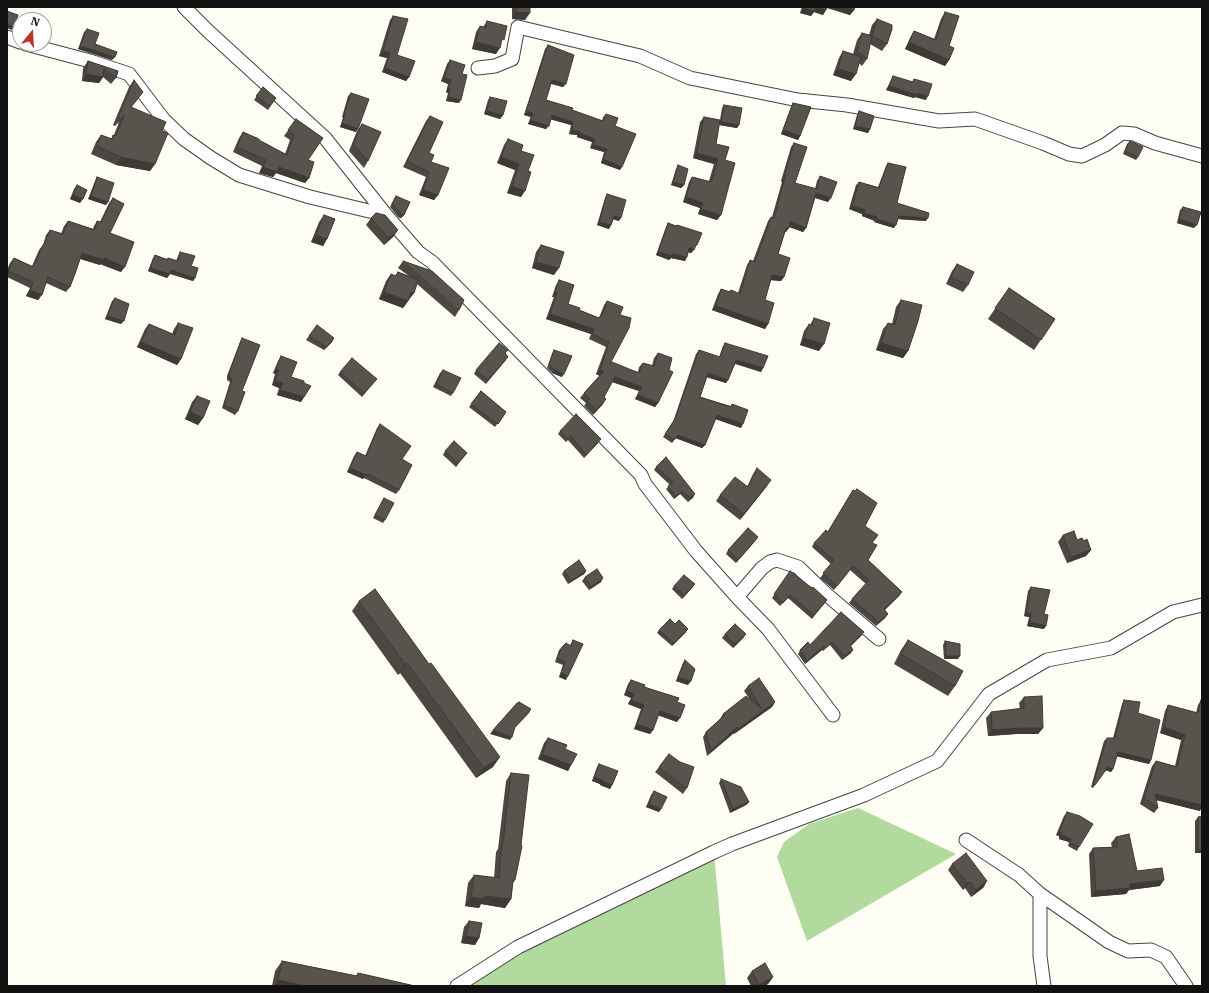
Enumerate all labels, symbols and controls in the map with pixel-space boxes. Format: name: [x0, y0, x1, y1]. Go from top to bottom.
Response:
north arrow: [12, 12, 52, 52]
text: N: [29, 14, 42, 30]

